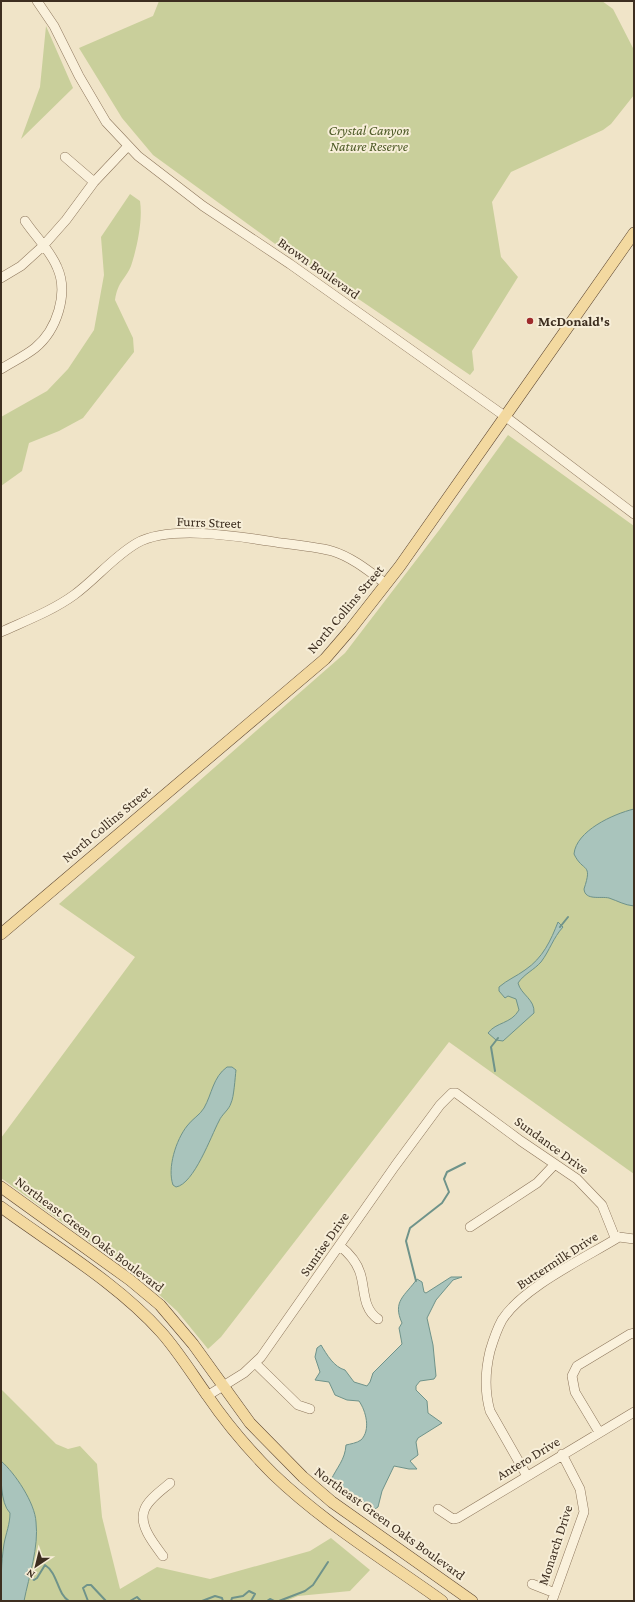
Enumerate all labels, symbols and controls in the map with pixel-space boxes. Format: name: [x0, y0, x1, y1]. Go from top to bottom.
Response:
park label: Crystal Canyon Nature Reserve: [328, 122, 410, 154]
street label: Brown Boulevard: [275, 234, 364, 303]
place label: McDonald's: [538, 313, 610, 329]
marker: McDonald's: [525, 316, 535, 326]
street label: Furrs Street: [176, 513, 242, 531]
street label: North Collins Street: [303, 561, 387, 656]
street label: North Collins Street: [59, 782, 154, 866]
street label: Sundance Drive: [512, 1113, 592, 1177]
street label: Northeast Green Oaks Boulevard: [13, 1173, 168, 1295]
street label: Sunrise Drive: [296, 1209, 352, 1279]
street label: Buttermilk Drive: [513, 1228, 601, 1292]
street label: Antero Drive: [494, 1433, 562, 1483]
street label: Northeast Green Oaks Boulevard: [312, 1463, 469, 1583]
street label: Monarch Drive: [534, 1503, 576, 1587]
north arrow: [16, 1546, 56, 1586]
text: N: [23, 1567, 37, 1581]

